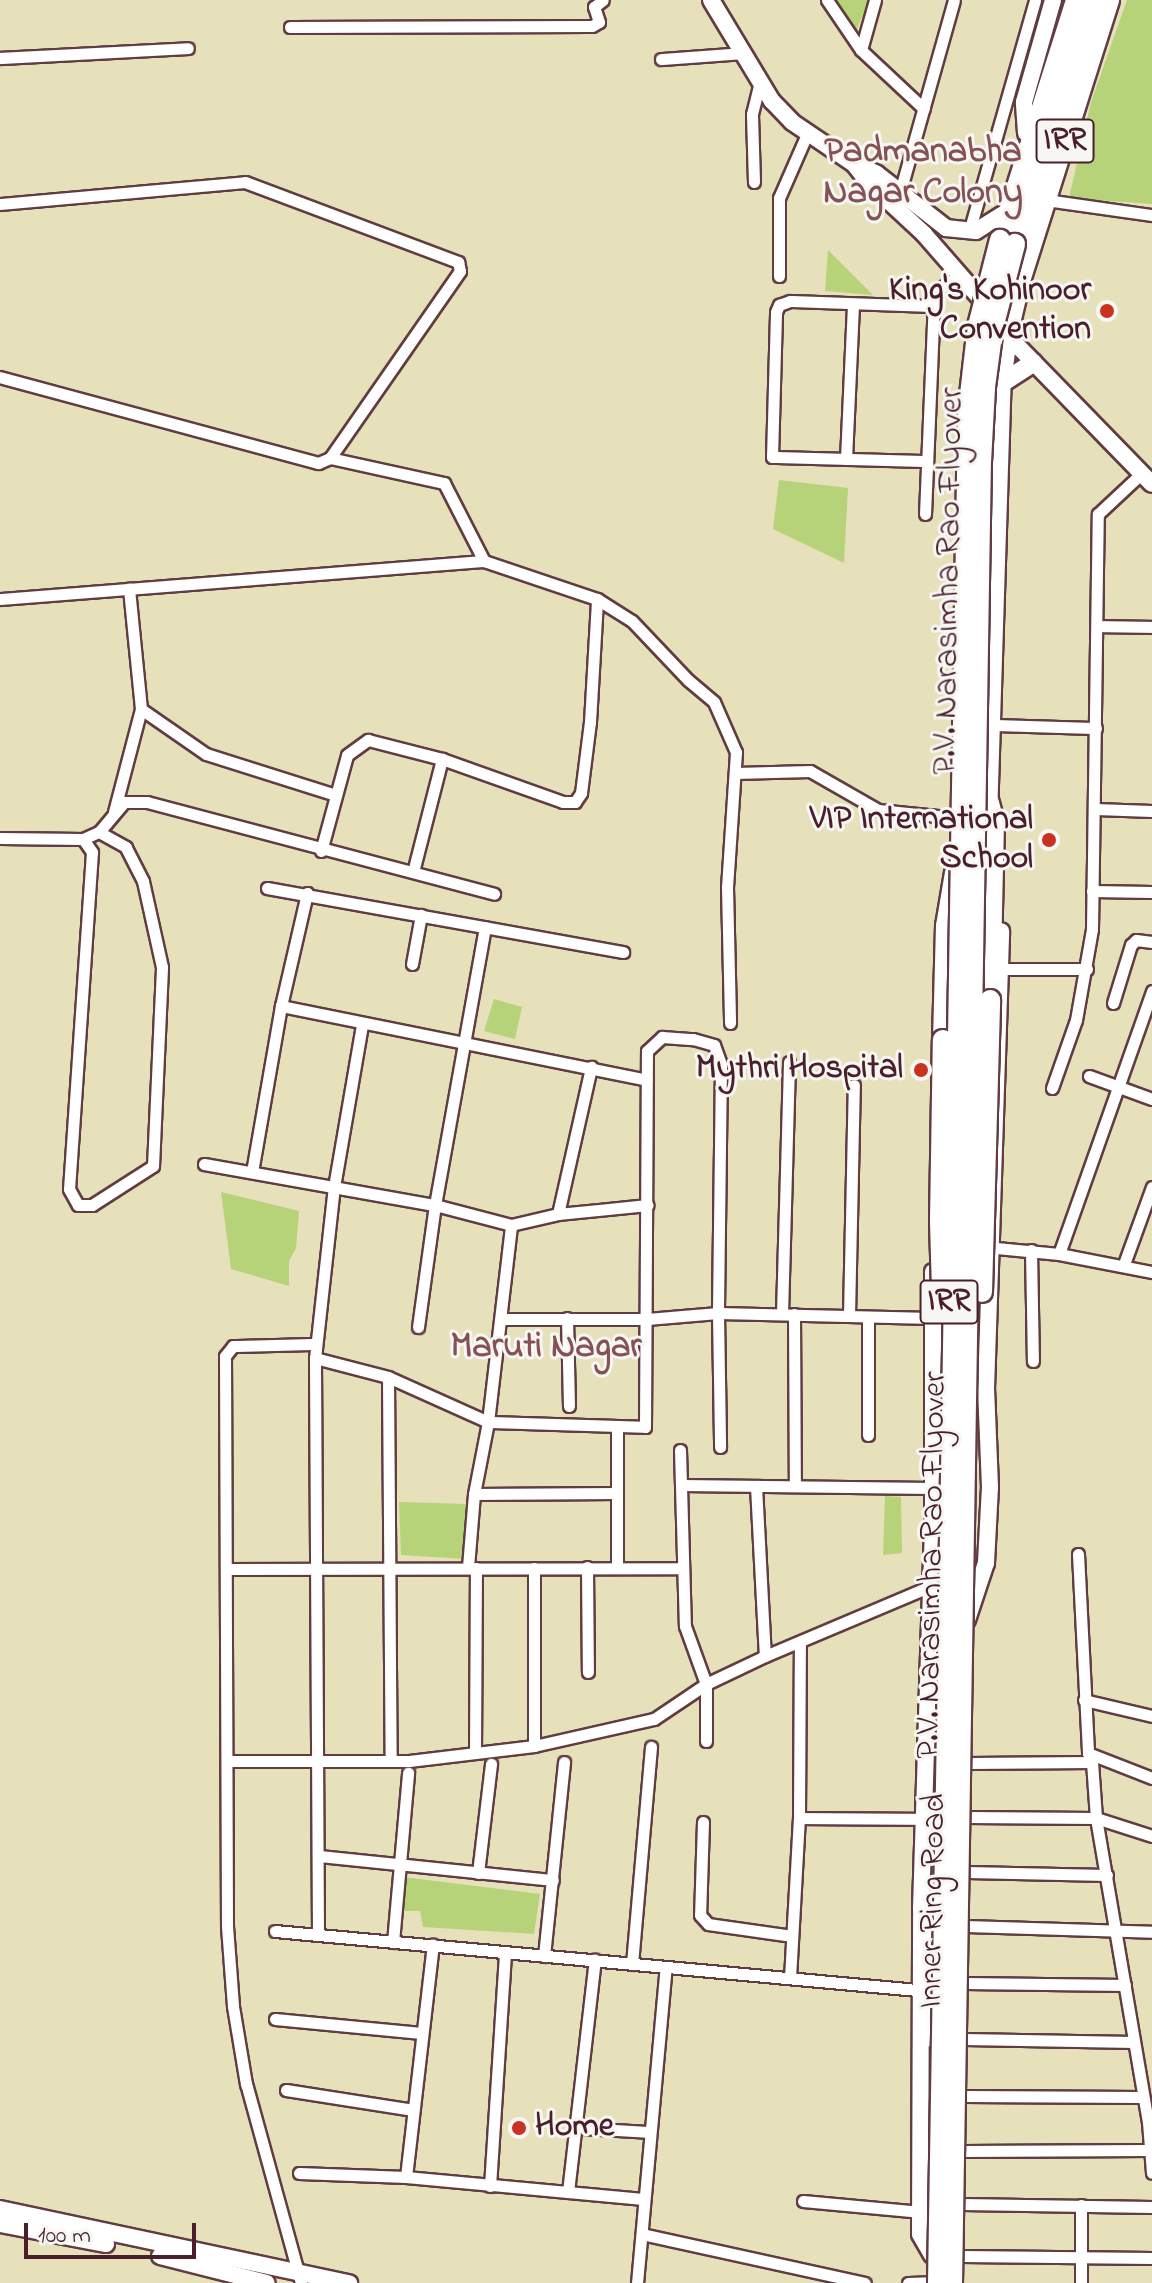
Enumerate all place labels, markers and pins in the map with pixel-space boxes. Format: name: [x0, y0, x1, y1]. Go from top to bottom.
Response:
place label: King's Kohinoor Convention: [889, 271, 1091, 350]
marker: King's Kohinoor Convention: [1098, 302, 1116, 320]
place label: VIP International School: [810, 800, 1033, 880]
marker: VIP International School: [1040, 831, 1058, 849]
place label: Mythri Hospital: [696, 1050, 903, 1090]
marker: Mythri Hospital: [910, 1059, 932, 1081]
place label: Home: [535, 2108, 614, 2148]
marker: Home: [510, 2119, 528, 2137]

